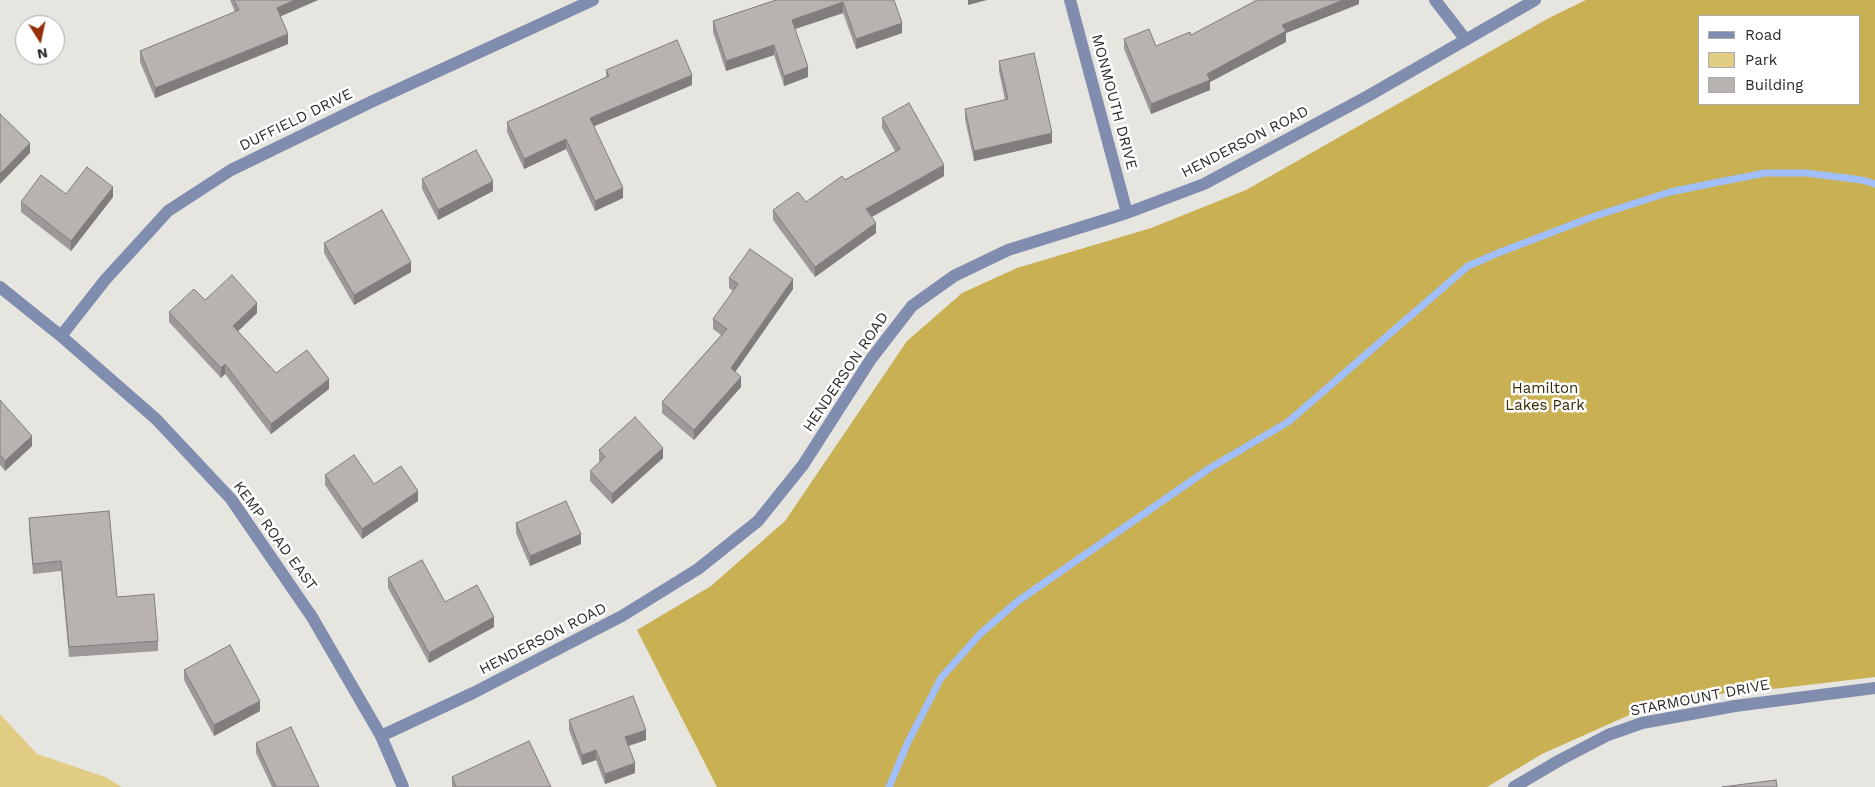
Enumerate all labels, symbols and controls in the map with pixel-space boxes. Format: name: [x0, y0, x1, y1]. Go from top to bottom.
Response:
north arrow: [15, 15, 65, 65]
legend: [1698, 15, 1860, 105]
text: Road: [1745, 26, 1782, 44]
street label: MONMOUTH DRIVE: [1087, 32, 1141, 172]
text: N: [36, 45, 49, 63]
text: Park: [1745, 51, 1777, 69]
text: Building: [1745, 76, 1803, 94]
street label: DUFFIELD DRIVE: [237, 85, 355, 155]
street label: HENDERSON ROAD: [1178, 102, 1312, 182]
street label: HENDERSON ROAD: [799, 309, 893, 435]
park label: Hamilton Lakes Park: [1505, 380, 1585, 415]
street label: KEMP ROAD EAST: [229, 478, 321, 594]
street label: HENDERSON ROAD: [476, 599, 610, 679]
street label: STARMOUNT DRIVE: [1629, 676, 1771, 720]

